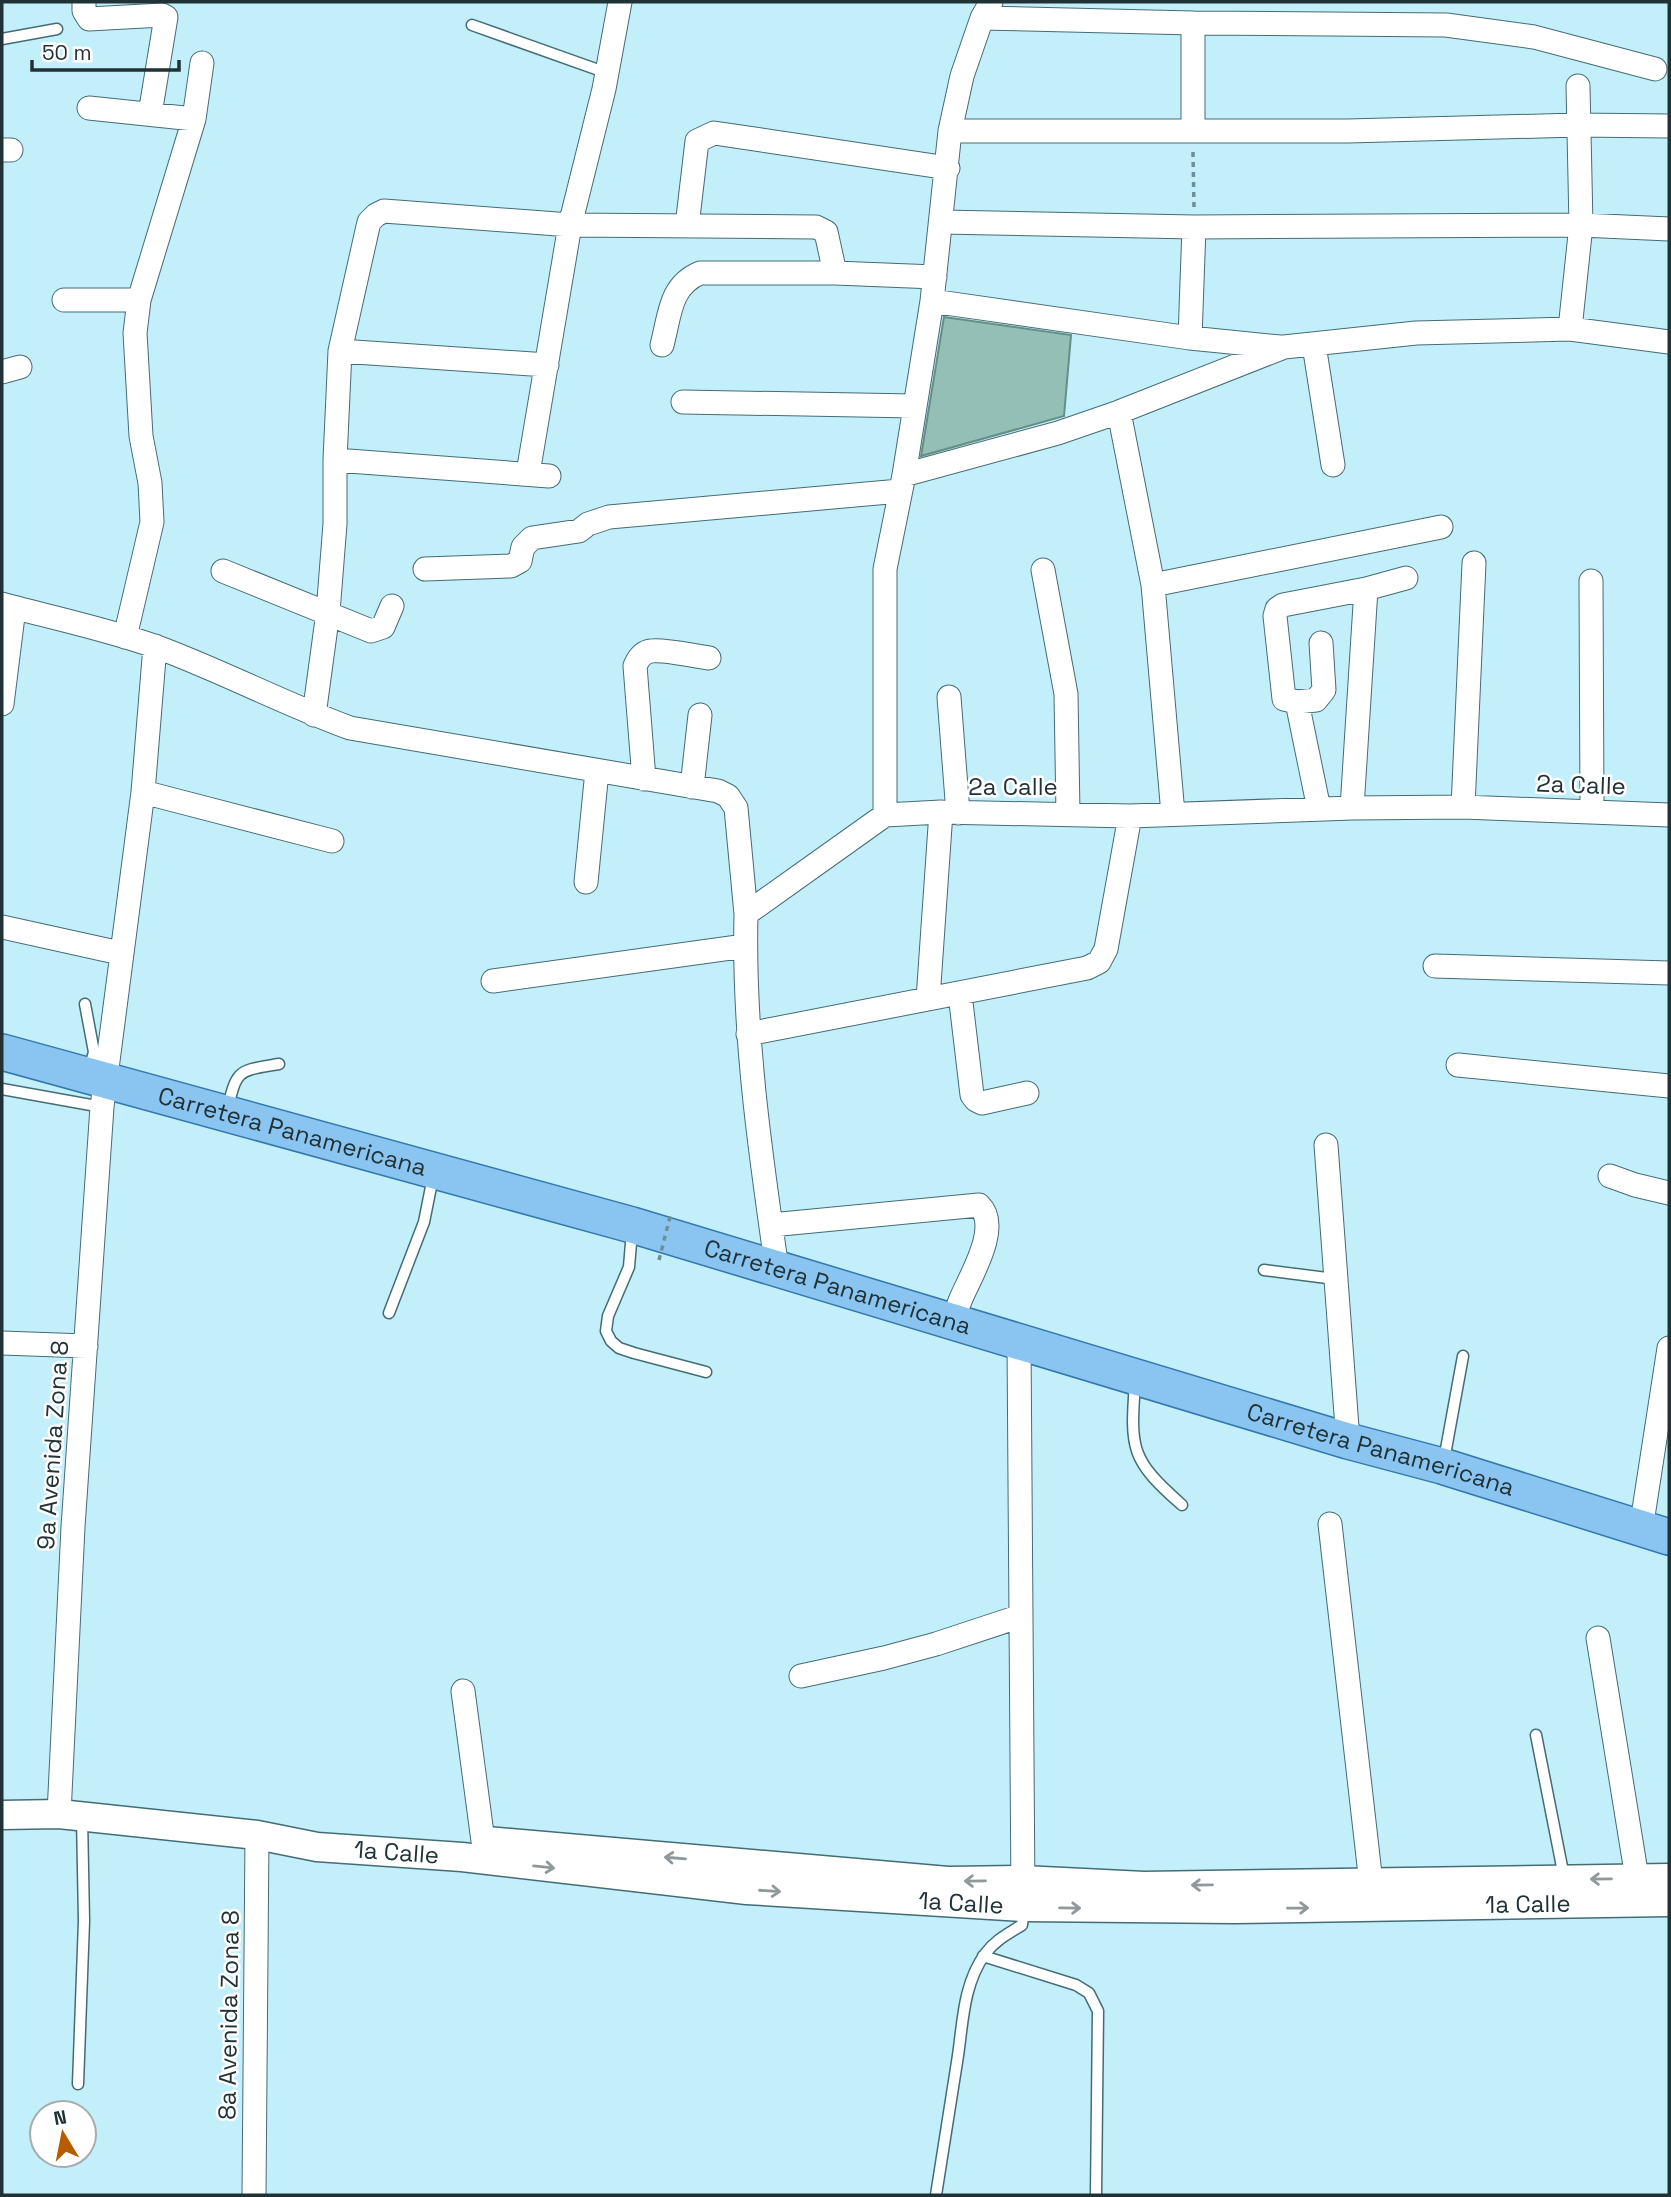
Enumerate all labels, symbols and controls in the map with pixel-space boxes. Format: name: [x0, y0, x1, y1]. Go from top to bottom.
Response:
scale bar: [32, 28, 178, 72]
text: 50 m: [42, 39, 92, 66]
street label: 2a Calle: [1536, 767, 1626, 802]
street label: 2a Calle: [968, 771, 1058, 802]
street label: Carretera Panamericana: [155, 1080, 430, 1183]
street label: Carretera Panamericana: [701, 1232, 975, 1341]
street label: 9a Avenida Zona 8: [30, 1339, 75, 1551]
street label: Carretera Panamericana: [1243, 1395, 1519, 1503]
street label: 1a Calle: [353, 1834, 440, 1870]
one-way arrow: [664, 1851, 687, 1864]
one-way arrow: [532, 1861, 554, 1874]
one-way arrow: [1590, 1873, 1613, 1886]
one-way arrow: [963, 1874, 986, 1887]
one-way arrow: [1191, 1878, 1214, 1892]
one-way arrow: [758, 1885, 781, 1898]
street label: 1a Calle: [918, 1885, 1005, 1921]
street label: 1a Calle: [1485, 1888, 1571, 1920]
one-way arrow: [1058, 1901, 1081, 1915]
one-way arrow: [1286, 1901, 1309, 1915]
street label: 8a Avenida Zona 8: [211, 1910, 246, 2120]
north arrow: [28, 2099, 98, 2169]
text: N: [52, 2104, 69, 2131]

